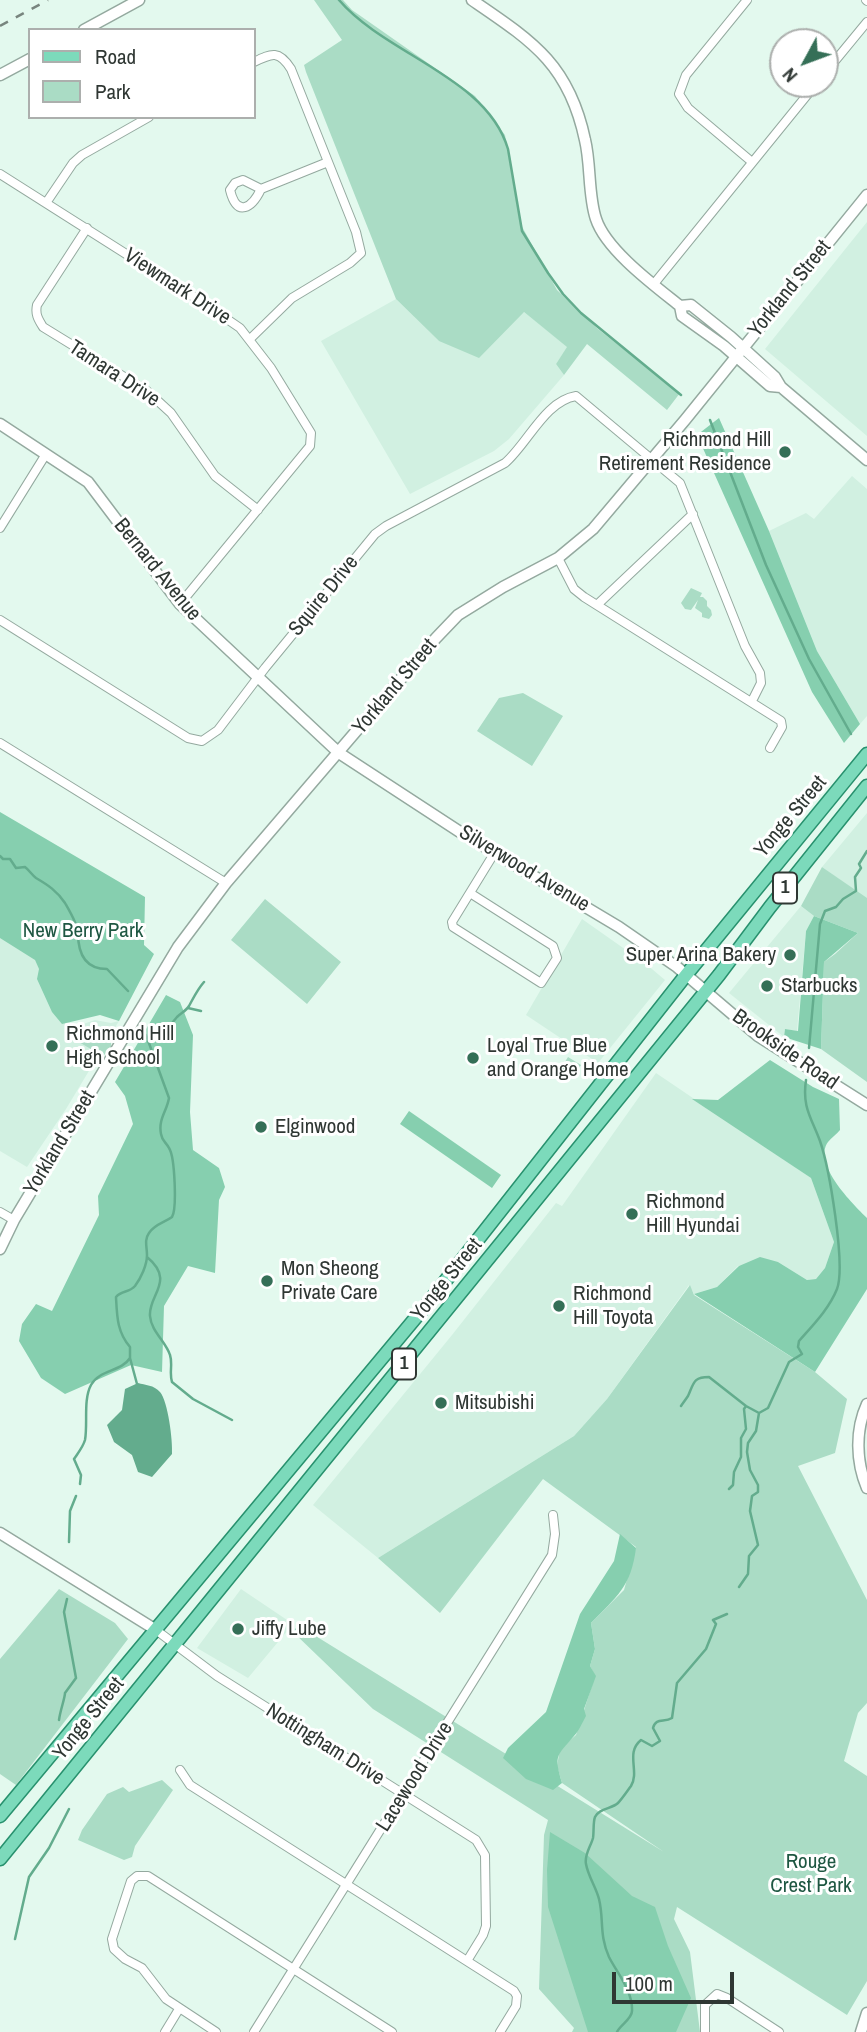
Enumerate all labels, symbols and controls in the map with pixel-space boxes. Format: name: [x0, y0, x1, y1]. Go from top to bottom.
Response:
legend: [28, 28, 256, 119]
north arrow: [769, 28, 839, 98]
text: Road: [95, 42, 136, 71]
text: N: [776, 63, 803, 88]
text: Park: [95, 77, 130, 106]
street label: Yorkland Street: [743, 235, 837, 343]
street label: Viewmark Drive: [119, 243, 235, 331]
street label: Tamara Drive: [64, 335, 164, 413]
place label: Richmond Hill Retirement Residence: [599, 427, 771, 477]
marker: Richmond Hill Retirement Residence: [777, 444, 793, 460]
street label: Bernard Avenue: [108, 514, 206, 626]
street label: Squire Drive: [284, 551, 364, 641]
street label: Yorkland Street: [348, 634, 442, 740]
street label: Yonge Street: [749, 771, 833, 863]
street label: Silverwood Avenue: [454, 820, 594, 918]
road number: 1: [773, 873, 797, 904]
park label: New Berry Park: [23, 918, 143, 944]
place label: Super Arina Bakery: [626, 942, 776, 968]
marker: Super Arina Bakery: [782, 947, 798, 963]
place label: Starbucks: [781, 973, 858, 999]
marker: Starbucks: [759, 978, 775, 994]
street label: Brookside Road: [727, 1004, 843, 1096]
place label: Richmond Hill High School: [66, 1021, 174, 1071]
place label: Loyal True Blue and Orange Home: [487, 1033, 629, 1083]
marker: Richmond Hill High School: [44, 1038, 60, 1054]
marker: Loyal True Blue and Orange Home: [465, 1050, 481, 1066]
street label: Yorkland Street: [19, 1086, 101, 1200]
place label: Elginwood: [275, 1114, 355, 1140]
marker: Elginwood: [253, 1119, 269, 1135]
place label: Richmond Hill Hyundai: [646, 1189, 740, 1239]
marker: Richmond Hill Hyundai: [624, 1206, 640, 1222]
street label: Yonge Street: [406, 1234, 488, 1326]
place label: Mon Sheong Private Care: [281, 1256, 379, 1306]
marker: Mon Sheong Private Care: [259, 1273, 275, 1289]
place label: Richmond Hill Toyota: [573, 1281, 653, 1331]
marker: Richmond Hill Toyota: [551, 1298, 567, 1314]
road number: 1: [392, 1348, 416, 1380]
place label: Mitsubishi: [455, 1390, 534, 1416]
marker: Mitsubishi: [433, 1395, 449, 1411]
place label: Jiffy Lube: [252, 1616, 326, 1642]
marker: Jiffy Lube: [230, 1621, 246, 1637]
street label: Yonge Street: [48, 1673, 130, 1765]
street label: Nottingham Drive: [261, 1699, 389, 1791]
street label: Lacewood Drive: [371, 1718, 459, 1836]
park label: Rouge Crest Park: [770, 1849, 852, 1899]
scale bar: [615, 1958, 738, 2002]
text: 100 m: [625, 1969, 673, 1998]

